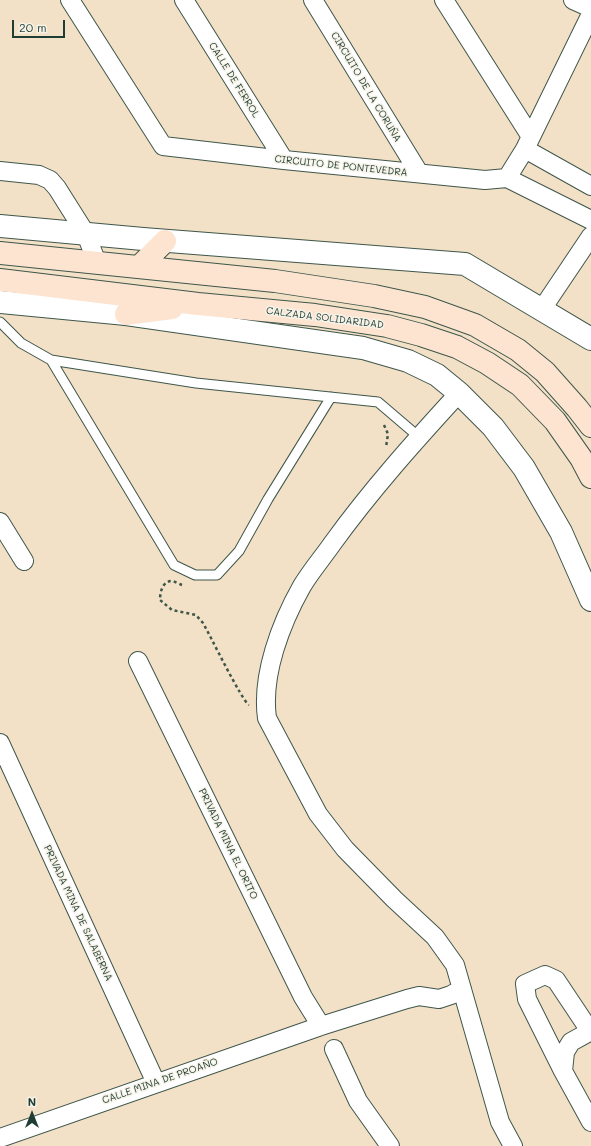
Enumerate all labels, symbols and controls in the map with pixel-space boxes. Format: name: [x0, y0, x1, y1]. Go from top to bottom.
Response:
scale bar: [14, 12, 67, 38]
text: 20 m: [19, 19, 47, 35]
street label: CIRCUITO DE LA CORUÑA: [328, 30, 404, 144]
street label: CALLE DE FERROL: [206, 40, 262, 120]
street label: CIRCUITO DE PONTEVEDRA: [274, 153, 408, 179]
street label: CALZADA SOLIDARIDAD: [266, 305, 384, 331]
street label: PRIVADA MINA EL ORITO: [196, 787, 260, 901]
street label: PRIVADA MINA DE SALABERNA: [41, 843, 115, 983]
street label: CALLE MINA DE PROAÑO: [100, 1055, 220, 1107]
north arrow: [12, 1094, 52, 1134]
text: N: [28, 1094, 36, 1109]

